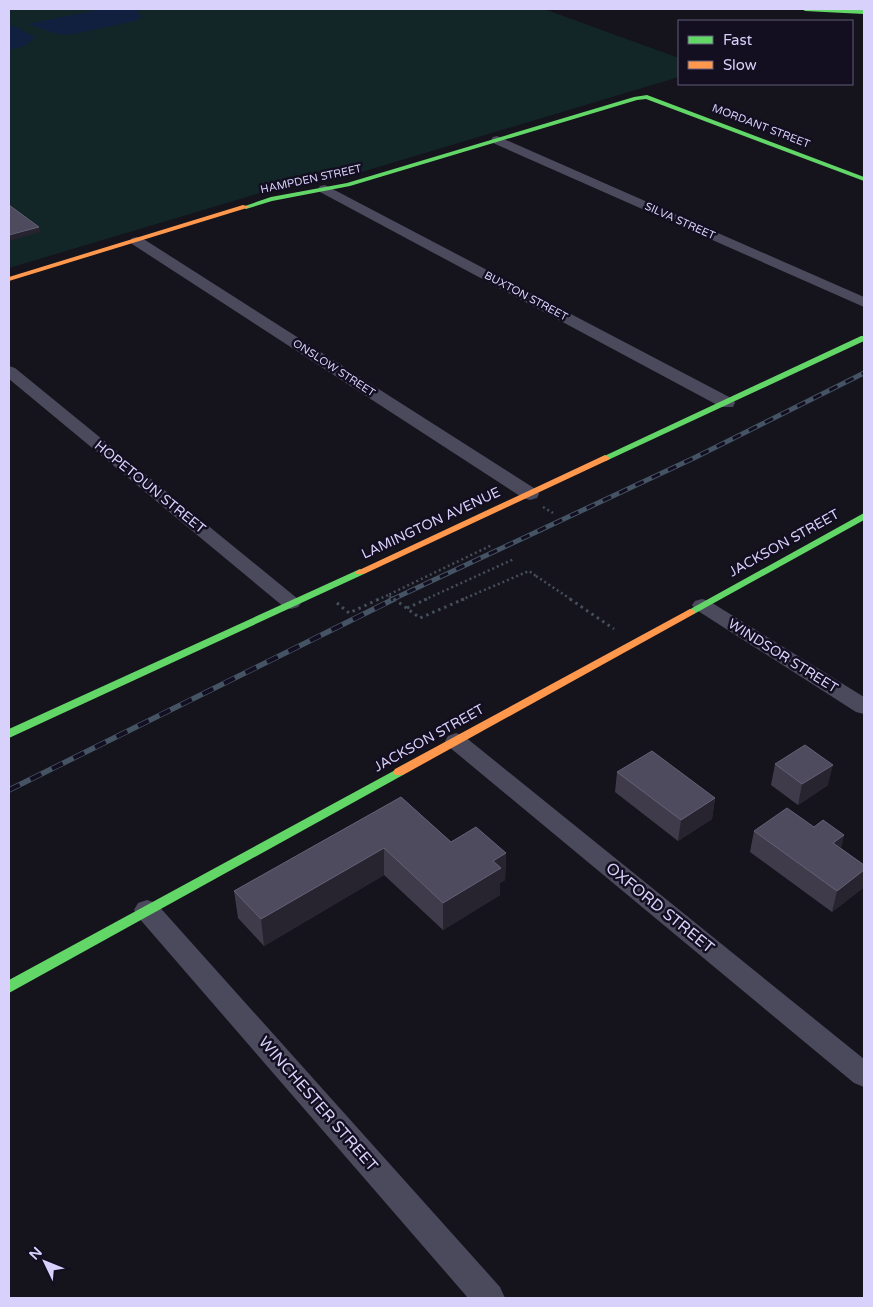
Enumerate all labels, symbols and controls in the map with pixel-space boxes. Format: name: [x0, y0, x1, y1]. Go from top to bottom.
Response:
legend: [678, 20, 853, 85]
text: Fast: [723, 31, 753, 49]
text: Slow: [723, 56, 757, 74]
street label: MORDANT STREET: [710, 101, 812, 151]
street label: HAMPDEN STREET: [259, 162, 363, 196]
street label: SILVA STREET: [643, 200, 717, 242]
street label: BUXTON STREET: [482, 269, 570, 324]
street label: ONSLOW STREET: [290, 337, 378, 400]
street label: HOPETOUN STREET: [91, 437, 209, 537]
street label: LAMINGTON AVENUE: [359, 483, 503, 563]
street label: JACKSON STREET: [726, 505, 843, 580]
street label: WINDSOR STREET: [725, 615, 842, 697]
street label: JACKSON STREET: [371, 700, 488, 775]
street label: OXFORD STREET: [602, 858, 718, 958]
street label: WINCHESTER STREET: [254, 1032, 382, 1176]
north arrow: [20, 1237, 70, 1287]
text: N: [26, 1244, 46, 1263]

